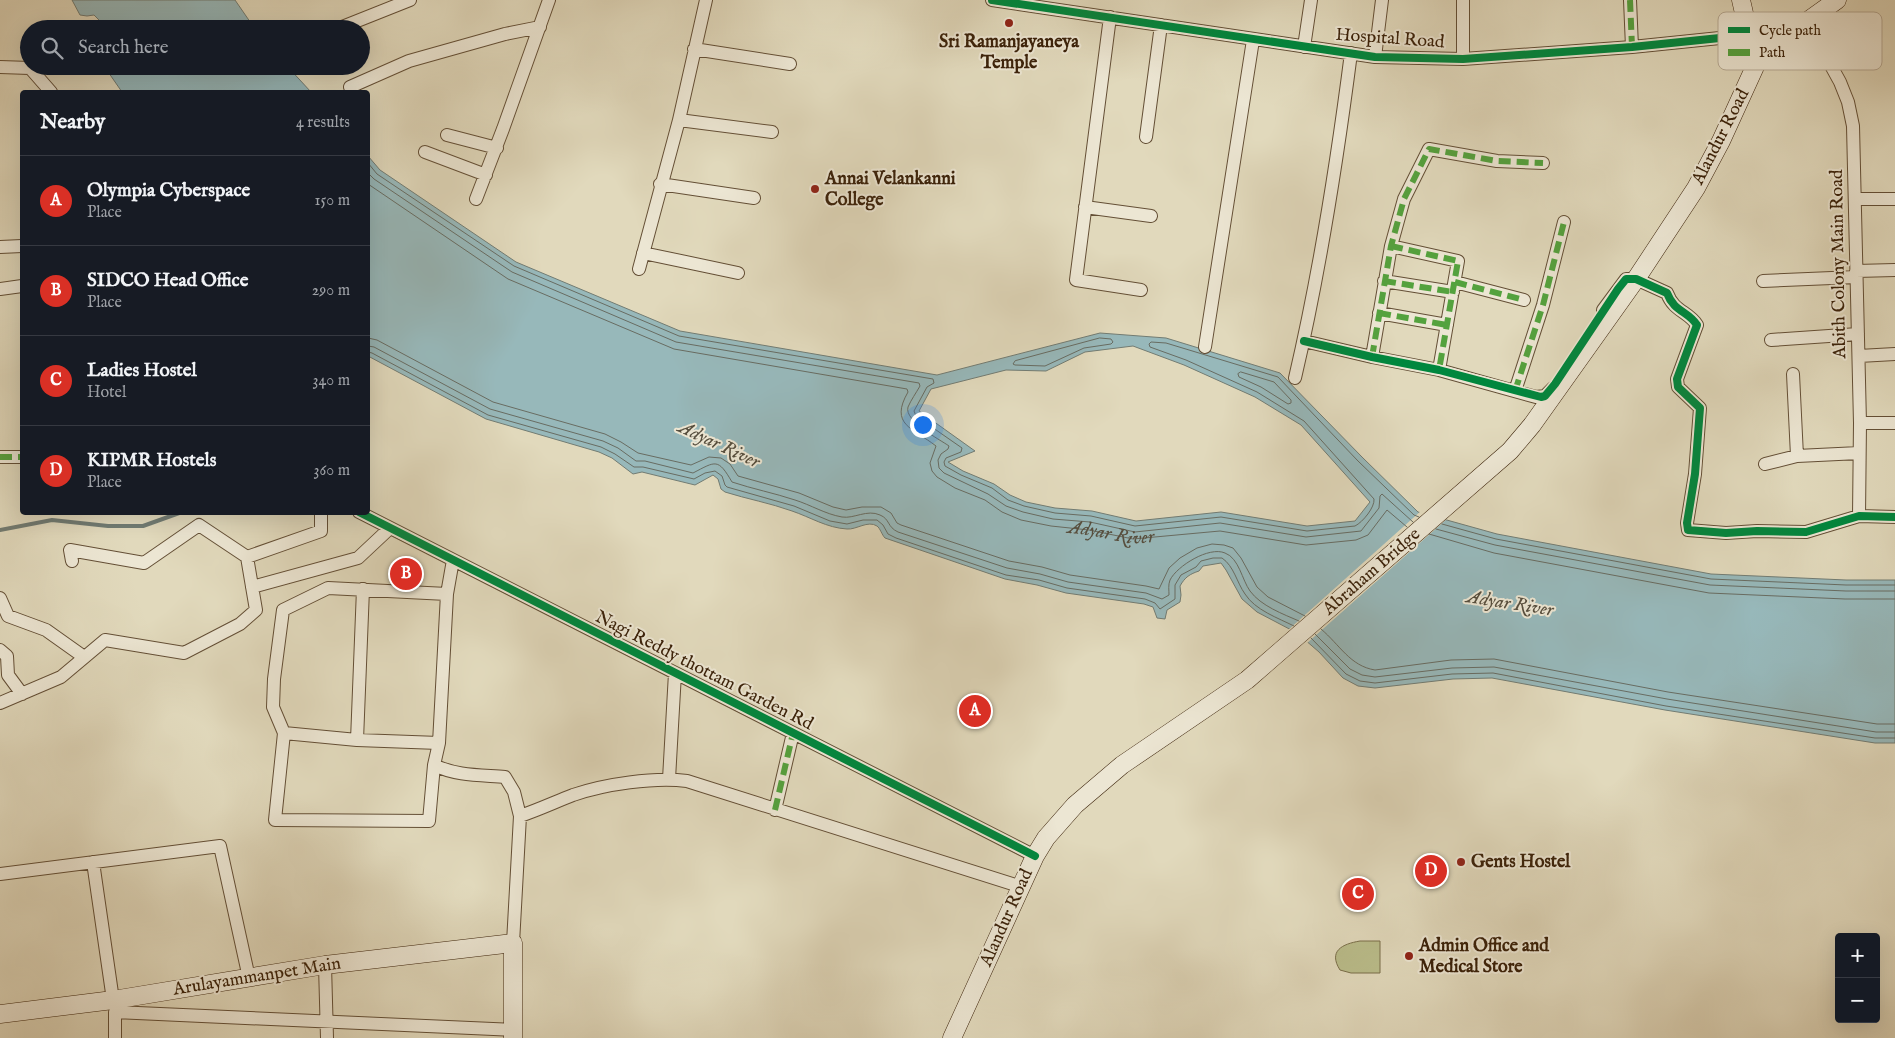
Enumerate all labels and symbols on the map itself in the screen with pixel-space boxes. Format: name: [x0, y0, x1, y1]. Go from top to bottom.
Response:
legend: [1718, 12, 1882, 70]
marker: Sri Ramanjayaneya Temple: [1003, 17, 1015, 29]
text: Cycle path: [1759, 22, 1821, 40]
street label: Hospital Road: [1335, 24, 1446, 54]
place label: Sri Ramanjayaneya Temple: [939, 31, 1080, 75]
text: Path: [1759, 44, 1786, 62]
street label: Alandur Road: [1687, 85, 1755, 190]
place label: Annai Velankanni College: [824, 168, 956, 212]
street label: Abith Colony Main Road: [1826, 169, 1852, 360]
marker: Annai Velankanni College: [809, 183, 821, 195]
your location: [910, 412, 936, 438]
water label: Adyar River: [673, 415, 765, 475]
water label: Adyar River: [1065, 516, 1157, 551]
street label: Abraham Bridge: [1318, 523, 1426, 621]
pin: B: [390, 555, 422, 593]
water label: Adyar River: [1463, 585, 1557, 623]
street label: Nagi Reddy thottam Garden Rd: [591, 606, 817, 736]
pin: A: [959, 692, 991, 730]
place label: Gents Hostel: [1471, 851, 1571, 874]
pin: D: [1415, 852, 1447, 890]
marker: Gents Hostel: [1455, 856, 1467, 868]
street label: Alandur Road: [975, 865, 1039, 971]
pin: C: [1342, 875, 1374, 913]
place label: Admin Office and Medical Store: [1418, 935, 1549, 979]
marker: Admin Office and Medical Store: [1403, 950, 1415, 962]
street label: Arulayammanpet Main: [170, 952, 343, 1002]

